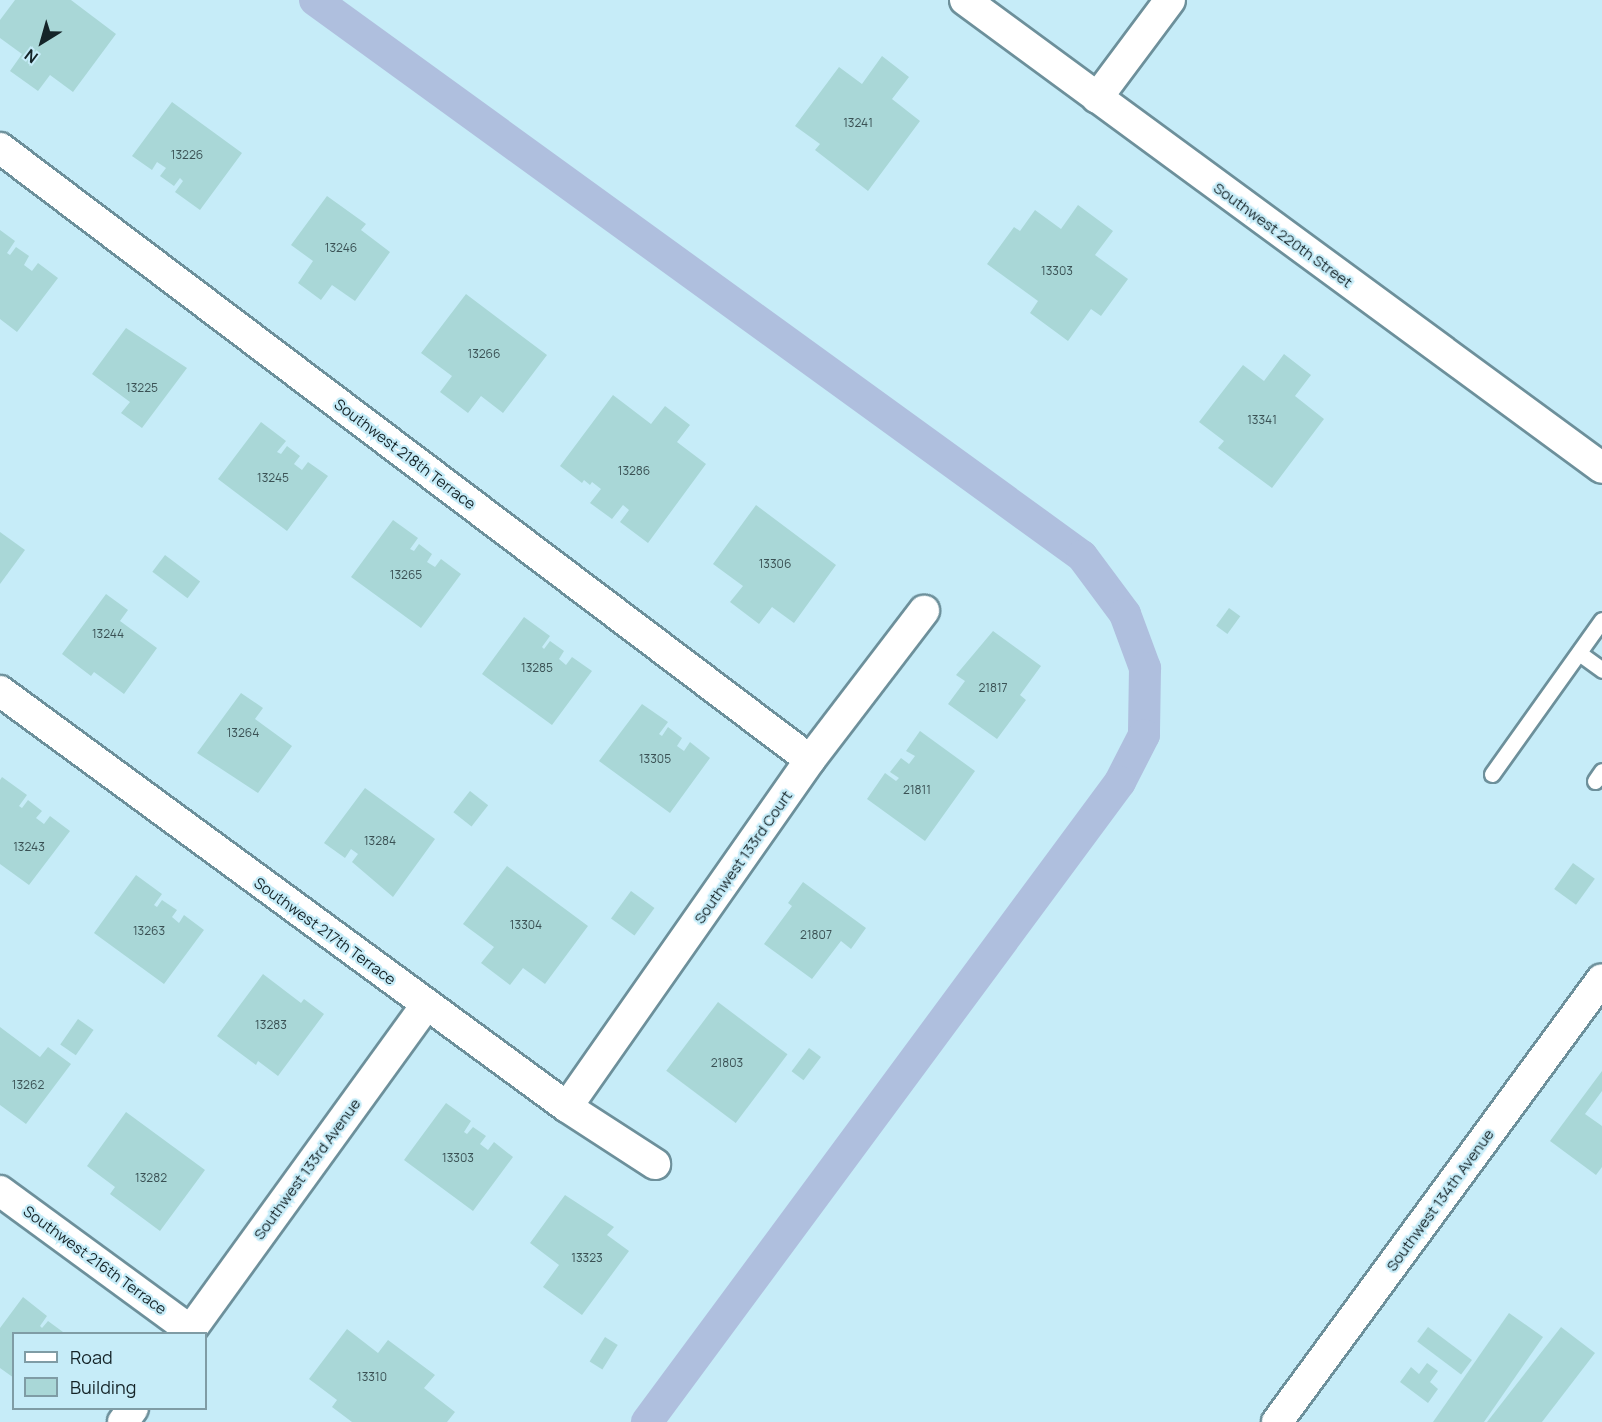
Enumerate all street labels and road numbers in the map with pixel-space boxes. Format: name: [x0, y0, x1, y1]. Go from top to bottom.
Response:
street label: Southwest 220th Street: [1210, 179, 1356, 291]
street label: Southwest 218th Terrace: [331, 395, 479, 513]
street label: Southwest 133rd Court: [690, 787, 796, 927]
street label: Southwest 217th Terrace: [251, 874, 399, 988]
street label: Southwest 133rd Avenue: [250, 1095, 364, 1243]
street label: Southwest 134th Avenue: [1382, 1126, 1498, 1274]
street label: Southwest 216th Terrace: [20, 1202, 170, 1318]

